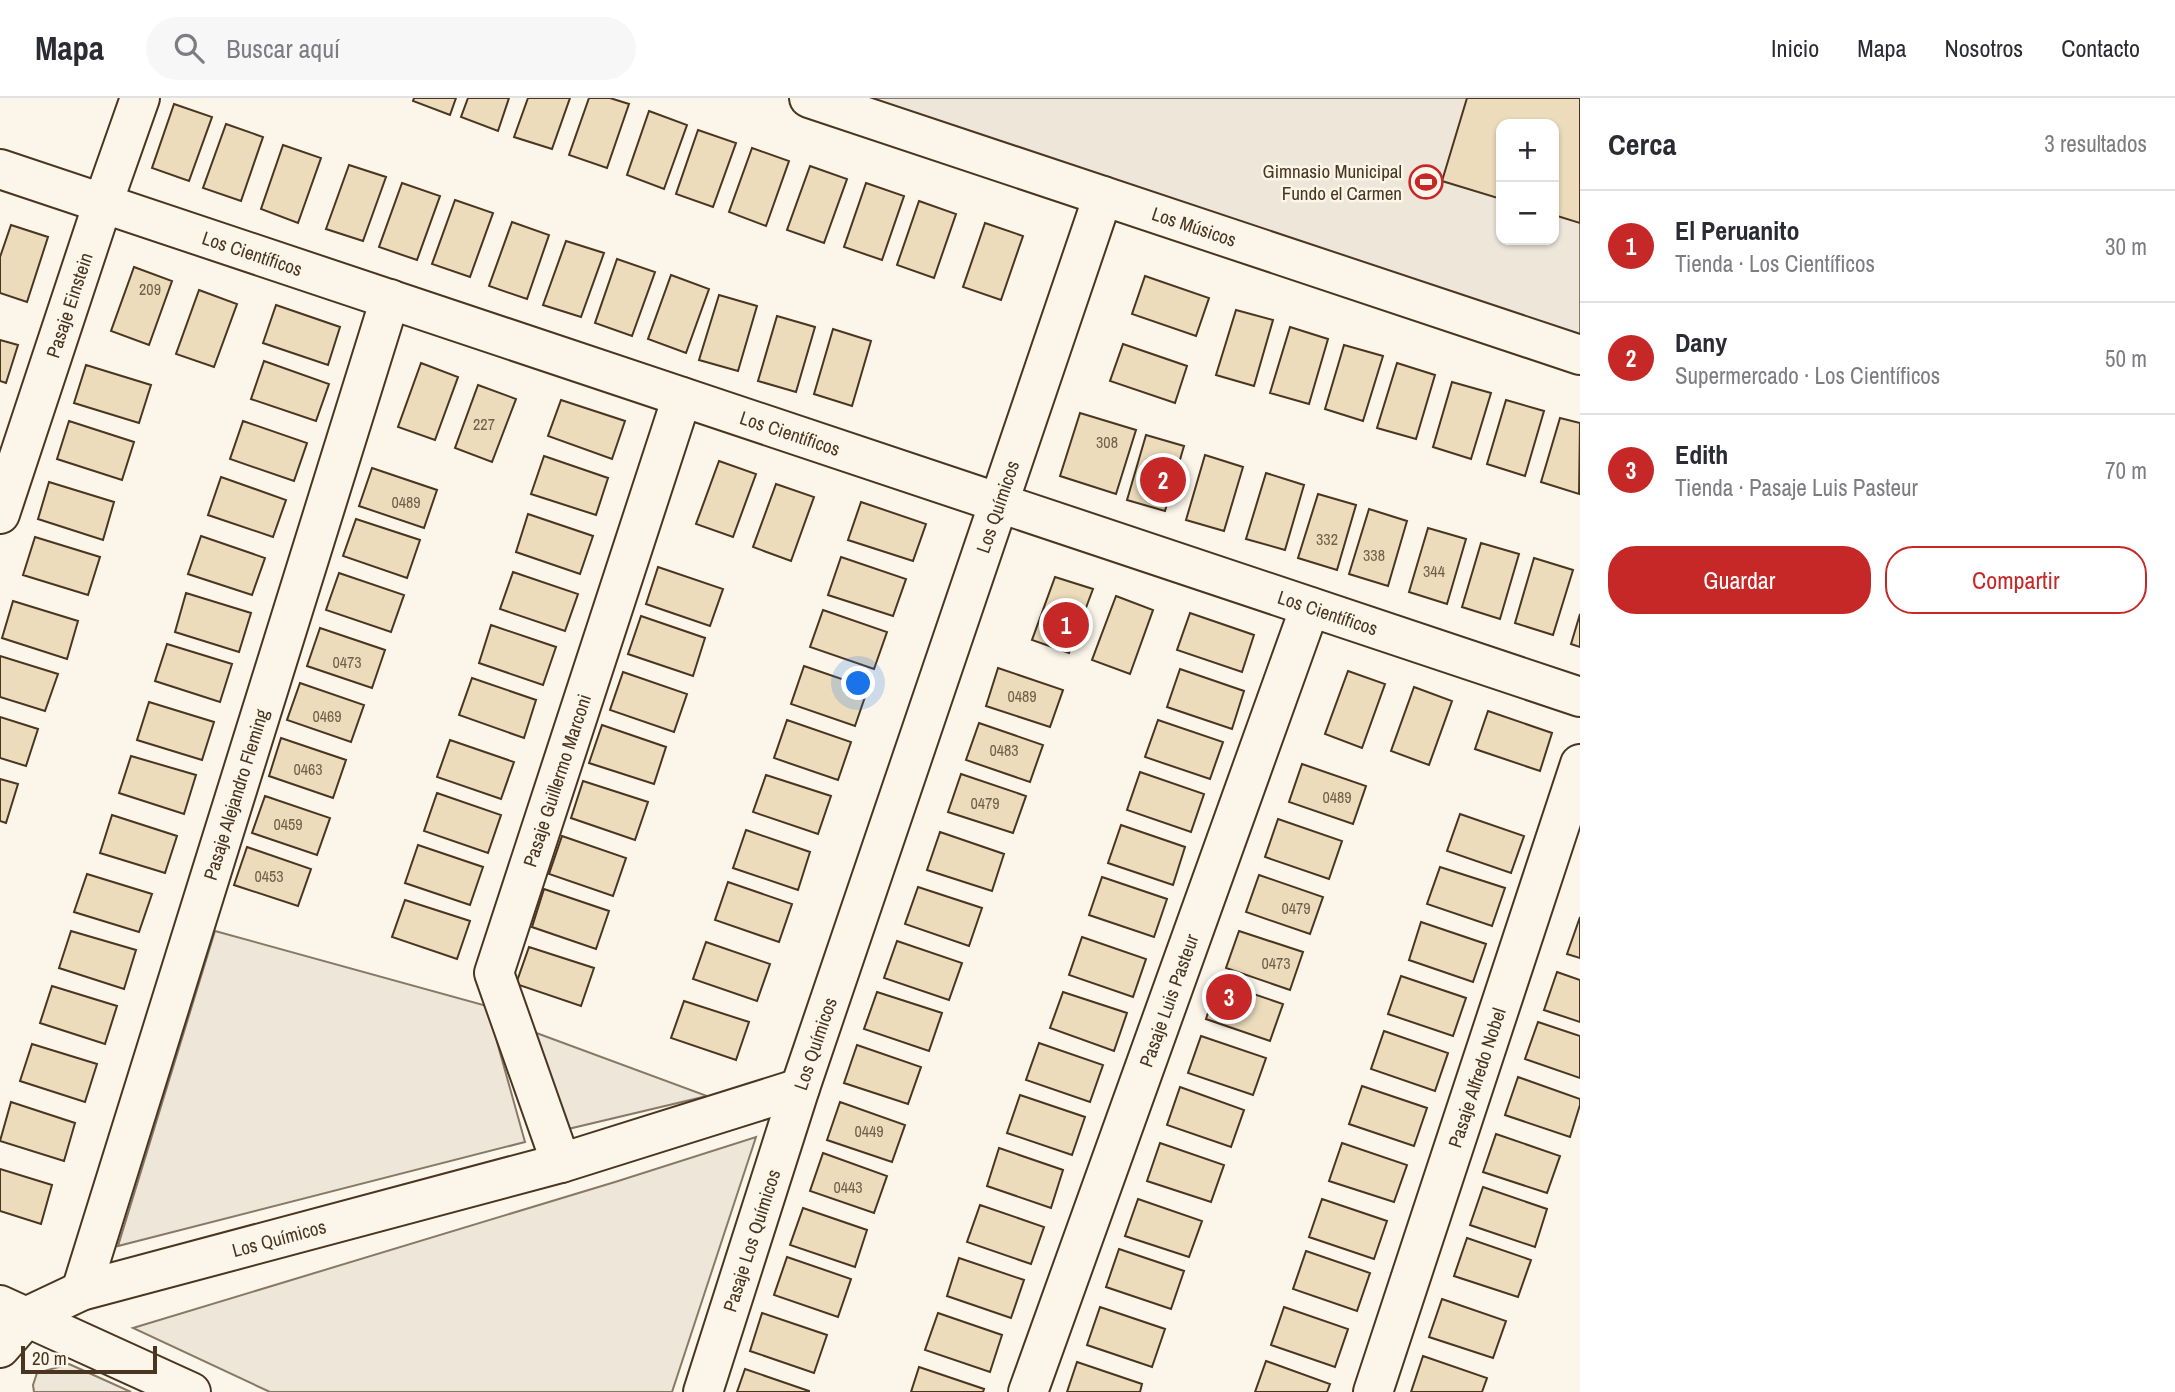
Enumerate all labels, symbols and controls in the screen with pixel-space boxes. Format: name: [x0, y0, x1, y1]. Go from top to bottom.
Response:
search box: [146, 17, 636, 80]
text: Mapa: [35, 26, 104, 70]
icon: search: [170, 29, 208, 67]
text: Buscar aquí: [226, 31, 340, 66]
text: Inicio: [1771, 32, 1819, 64]
text: Mapa: [1857, 32, 1906, 64]
text: Nosotros: [1944, 32, 2023, 64]
text: Contacto: [2061, 32, 2140, 64]
map controls: [1496, 119, 1559, 245]
button: +: [1496, 119, 1559, 182]
text: Cerca: [1608, 124, 1676, 164]
text: 3 resultados: [2044, 128, 2147, 159]
place label: Gimnasio Municipal Fundo el Carmen: [1263, 158, 1402, 206]
sports icon: Gimnasio Municipal Fundo el Carmen: [1407, 163, 1445, 201]
button: −: [1496, 182, 1559, 245]
street label: Los Músicos: [1149, 200, 1240, 253]
text: El Peruanito: [1675, 213, 1799, 248]
street label: Los Científicos: [199, 224, 306, 282]
text: 1: [1626, 231, 1636, 262]
text: 30 m: [2105, 231, 2147, 262]
text: Tienda · Los Científicos: [1675, 248, 1875, 279]
street label: Pasaje Einstein: [40, 249, 99, 361]
house number: 209: [139, 278, 161, 300]
text: Dany: [1675, 325, 1727, 360]
text: 2: [1626, 343, 1636, 374]
text: 50 m: [2105, 343, 2147, 374]
text: Supermercado · Los Científicos: [1675, 360, 1940, 391]
street label: Los Científicos: [737, 404, 844, 462]
house number: 227: [473, 413, 495, 435]
house number: 308: [1096, 431, 1118, 453]
text: Edith: [1675, 437, 1728, 472]
pin: 2: [1140, 454, 1186, 506]
text: 3: [1626, 455, 1636, 486]
text: 70 m: [2105, 455, 2147, 486]
street label: Los Químicos: [970, 457, 1025, 556]
text: Tienda · Pasaje Luis Pasteur: [1675, 472, 1918, 503]
house number: 0489: [391, 491, 421, 513]
house number: 332: [1316, 528, 1338, 550]
house number: 338: [1363, 544, 1385, 566]
button: Guardar: [1608, 546, 1871, 614]
button: Compartir: [1885, 546, 2147, 614]
house number: 344: [1423, 560, 1445, 582]
street label: Los Científicos: [1274, 584, 1381, 642]
pin: 1: [1043, 599, 1089, 651]
house number: 0473: [332, 651, 362, 673]
your location: [841, 666, 875, 700]
house number: 0489: [1007, 685, 1037, 707]
street label: Pasaje Guillermo Marconi: [517, 691, 597, 870]
street label: Pasaje Alejandro Fleming: [197, 705, 275, 883]
house number: 0469: [312, 705, 342, 727]
house number: 0483: [989, 739, 1019, 761]
house number: 0463: [293, 758, 323, 780]
house number: 0489: [1322, 786, 1352, 808]
house number: 0479: [970, 792, 1000, 814]
house number: 0459: [273, 813, 303, 835]
house number: 0453: [254, 865, 284, 887]
house number: 0479: [1281, 897, 1311, 919]
street label: Pasaje Luis Pasteur: [1133, 930, 1205, 1071]
house number: 0473: [1261, 952, 1291, 974]
pin: 3: [1206, 971, 1252, 1023]
street label: Los Químicos: [787, 994, 843, 1093]
street label: Pasaje Alfredo Nobel: [1441, 1004, 1512, 1151]
house number: 0449: [854, 1120, 884, 1142]
street label: Pasaje Los Químicos: [716, 1166, 786, 1315]
house number: 0443: [833, 1176, 863, 1198]
street label: Los Químicos: [229, 1213, 329, 1263]
scale bar: [21, 1343, 158, 1375]
text: 20 m: [32, 1345, 67, 1371]

